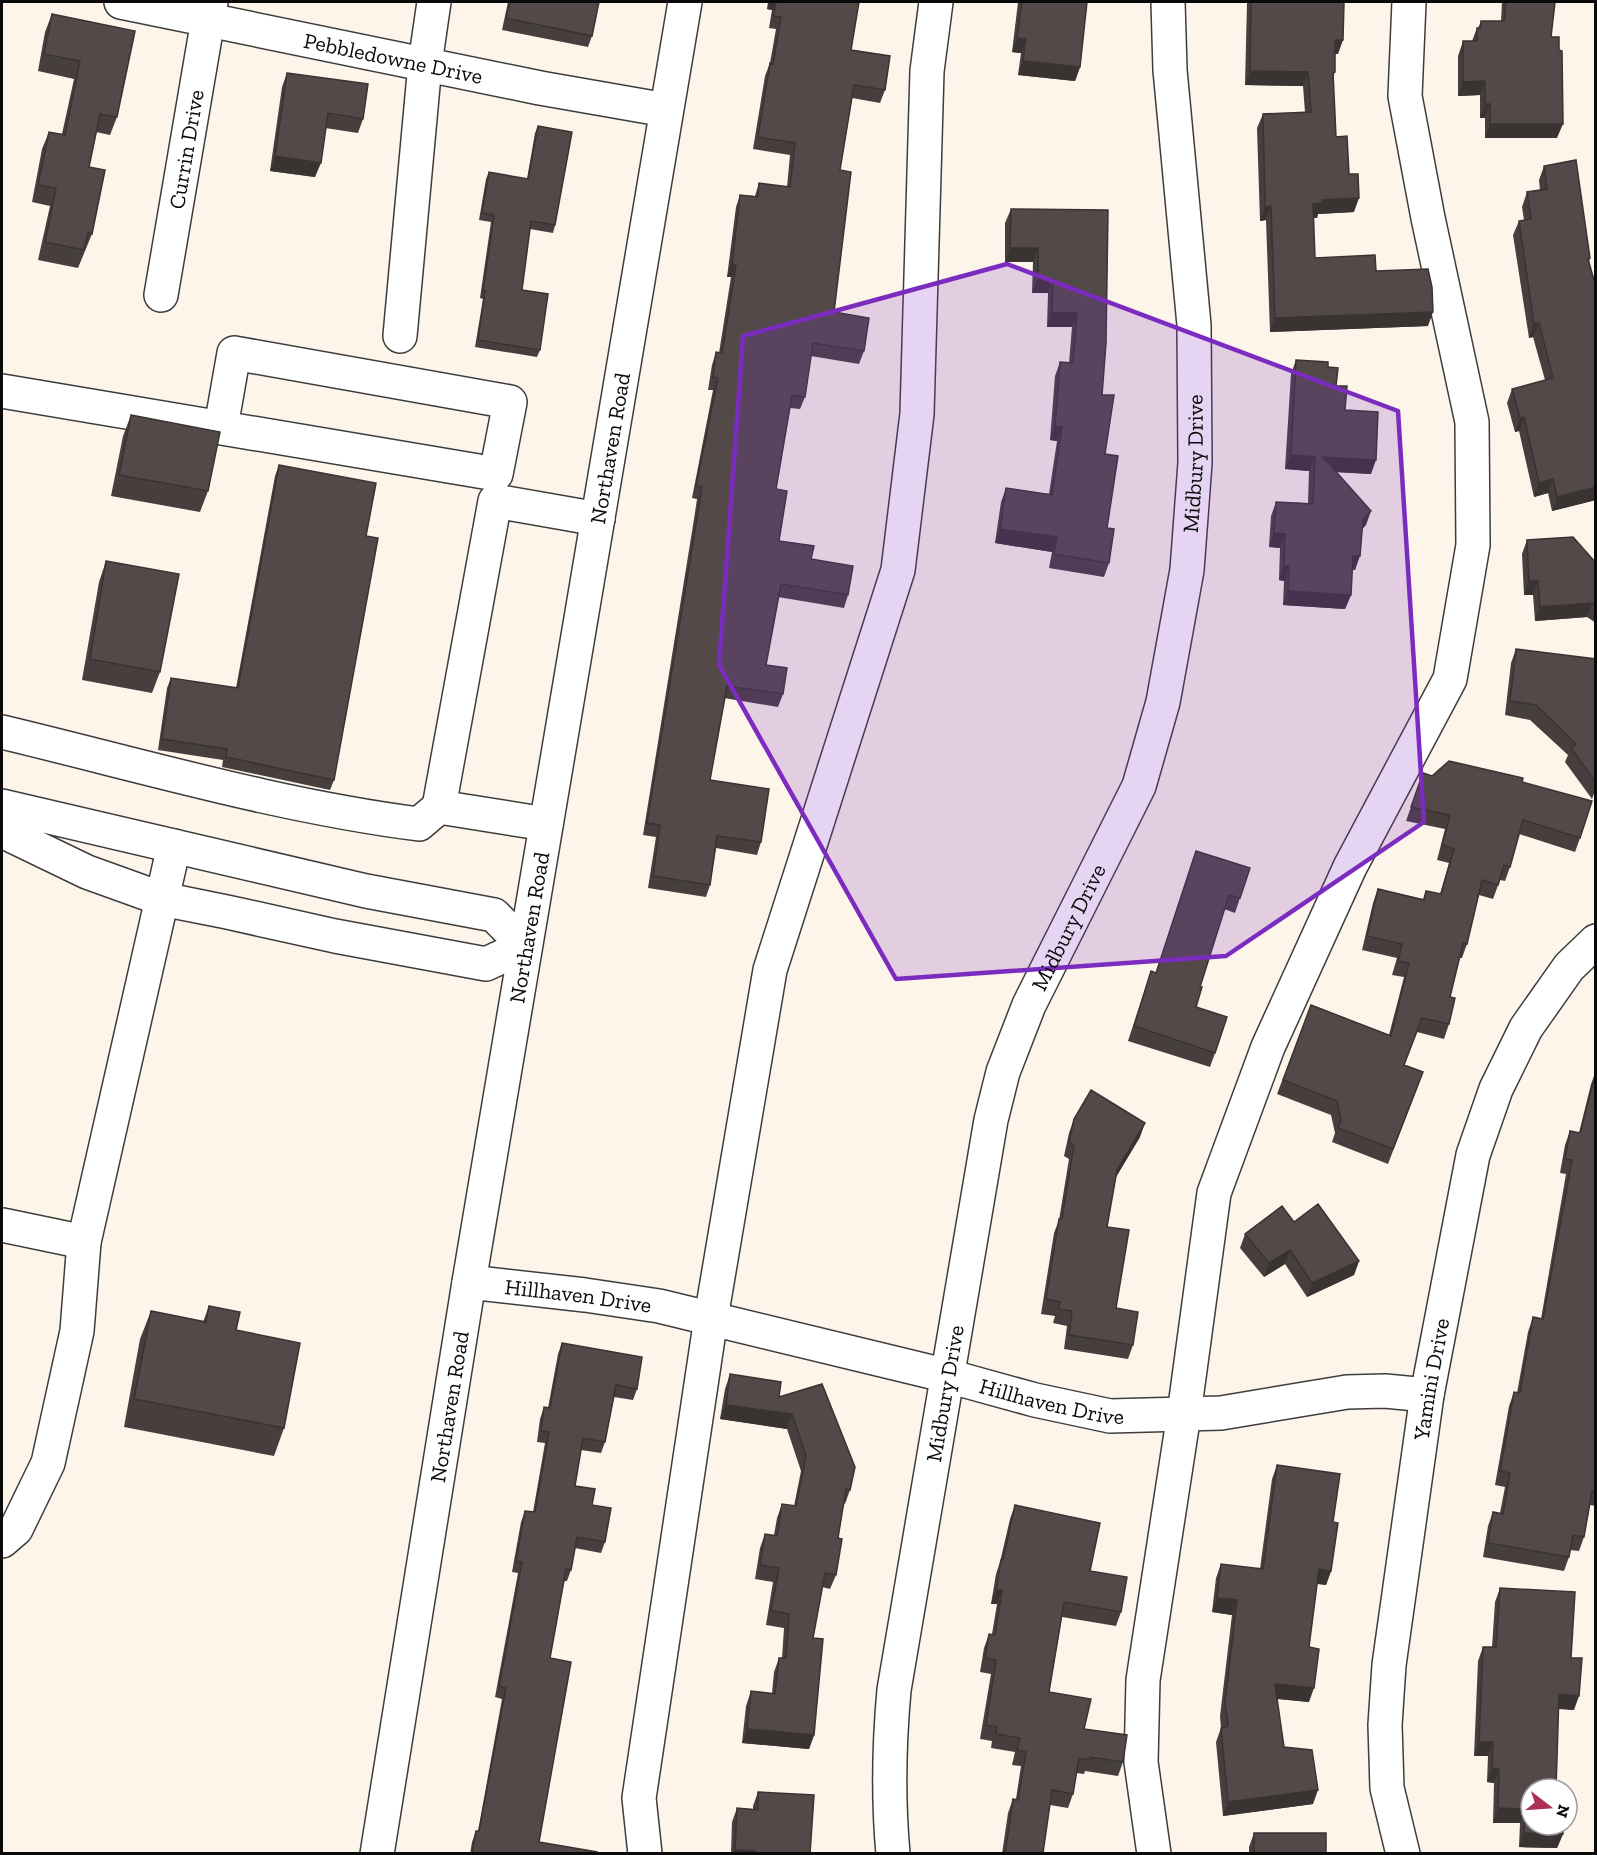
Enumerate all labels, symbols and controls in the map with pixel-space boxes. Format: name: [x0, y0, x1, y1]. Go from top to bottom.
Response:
street label: Pebbledowne Drive: [301, 26, 485, 89]
street label: Currin Drive: [162, 87, 209, 211]
street label: Northaven Road: [584, 370, 636, 526]
street label: Midbury Drive: [1176, 394, 1209, 534]
street label: Northaven Road: [503, 850, 555, 1005]
street label: Midbury Drive: [1025, 859, 1111, 995]
street label: Hillhaven Drive: [503, 1273, 653, 1318]
street label: Yamini Drive: [1407, 1316, 1455, 1443]
street label: Midbury Drive: [920, 1323, 969, 1464]
street label: Northaven Road: [423, 1329, 474, 1484]
street label: Hillhaven Drive: [977, 1372, 1124, 1430]
north arrow: [1519, 1777, 1579, 1837]
text: N: [1552, 1803, 1574, 1820]

